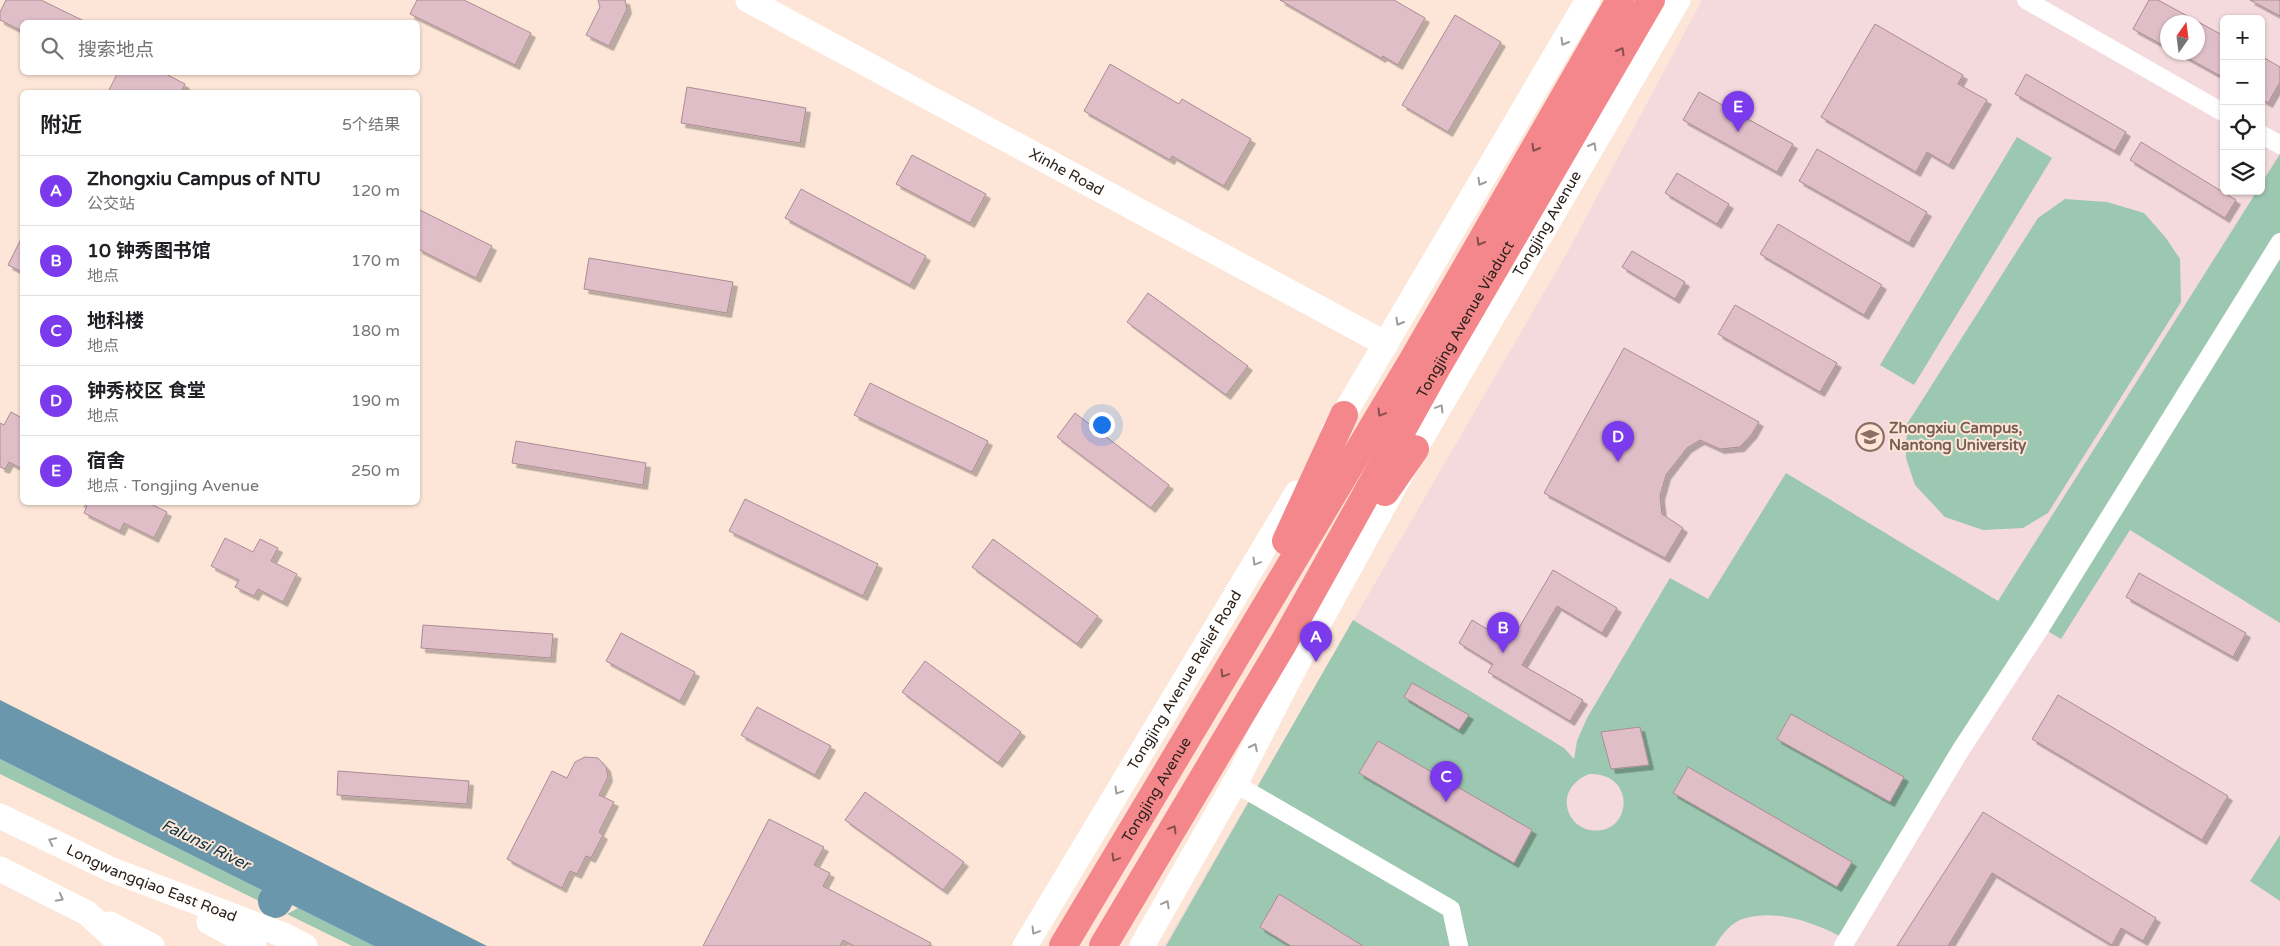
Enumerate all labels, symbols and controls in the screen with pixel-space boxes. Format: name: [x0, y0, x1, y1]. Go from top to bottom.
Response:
north arrow: [2160, 15, 2205, 60]
map controls: [2220, 15, 2265, 195]
button: +: [2220, 15, 2265, 60]
search box: [20, 20, 420, 75]
icon: search: [38, 34, 66, 62]
one-way arrow: [1560, 37, 1570, 46]
text: 搜索地点: [78, 39, 154, 61]
one-way arrow: [1615, 47, 1625, 56]
button: −: [2220, 60, 2265, 105]
pin: E: [1722, 91, 1754, 132]
button: locate: [2220, 105, 2265, 150]
text: 附近: [40, 113, 82, 138]
text: 5个结果: [342, 115, 400, 135]
one-way arrow: [1531, 143, 1541, 152]
one-way arrow: [1586, 143, 1596, 152]
street label: Xinhe Road: [1026, 144, 1107, 199]
button: layers: [2220, 150, 2265, 195]
text: Zhongxiu Campus of NTU: [87, 168, 321, 190]
street label: Tongjing Avenue: [1509, 168, 1585, 280]
one-way arrow: [1478, 177, 1488, 186]
text: A: [50, 181, 62, 201]
text: 120 m: [351, 181, 400, 201]
text: 公交站: [87, 194, 135, 214]
street label: Tongjing Avenue Viaduct: [1413, 237, 1518, 401]
one-way arrow: [1477, 237, 1487, 246]
text: 10 钟秀图书馆: [87, 240, 211, 262]
text: B: [50, 251, 62, 271]
text: 170 m: [351, 251, 400, 271]
text: 地点: [87, 266, 119, 286]
text: 地科楼: [87, 310, 144, 332]
one-way arrow: [1396, 317, 1406, 326]
text: C: [50, 321, 62, 341]
text: 180 m: [351, 321, 400, 341]
text: 地点: [87, 336, 119, 356]
text: 钟秀校区 食堂: [87, 380, 206, 402]
text: D: [50, 391, 62, 411]
text: 190 m: [351, 391, 400, 411]
one-way arrow: [1434, 404, 1444, 413]
text: 地点: [87, 406, 119, 426]
one-way arrow: [1377, 407, 1387, 416]
your location: [1089, 412, 1115, 438]
place label: Zhongxiu Campus, Nantong University: [1889, 419, 2026, 455]
pin: D: [1602, 421, 1634, 462]
school or university icon: Zhongxiu Campus, Nantong University: [1855, 422, 1885, 452]
text: 宿舍: [87, 450, 125, 472]
text: E: [51, 461, 61, 481]
text: 250 m: [351, 461, 400, 481]
text: 地点 · Tongjing Avenue: [87, 476, 259, 496]
one-way arrow: [1252, 556, 1262, 565]
street label: Tongjing Avenue Relief Road: [1124, 587, 1245, 773]
pin: B: [1487, 612, 1519, 653]
pin: A: [1300, 621, 1332, 662]
one-way arrow: [1221, 668, 1231, 677]
street label: Tongjing Avenue: [1118, 734, 1195, 846]
one-way arrow: [1248, 743, 1258, 752]
pin: C: [1430, 761, 1462, 802]
one-way arrow: [1115, 786, 1125, 795]
water label: Falunsi River: [158, 815, 255, 876]
one-way arrow: [1166, 825, 1176, 834]
one-way arrow: [48, 837, 57, 847]
street label: Longwangqiao East Road: [64, 840, 239, 926]
one-way arrow: [1111, 853, 1121, 862]
one-way arrow: [54, 892, 63, 902]
one-way arrow: [1159, 900, 1169, 909]
one-way arrow: [1031, 925, 1041, 934]

